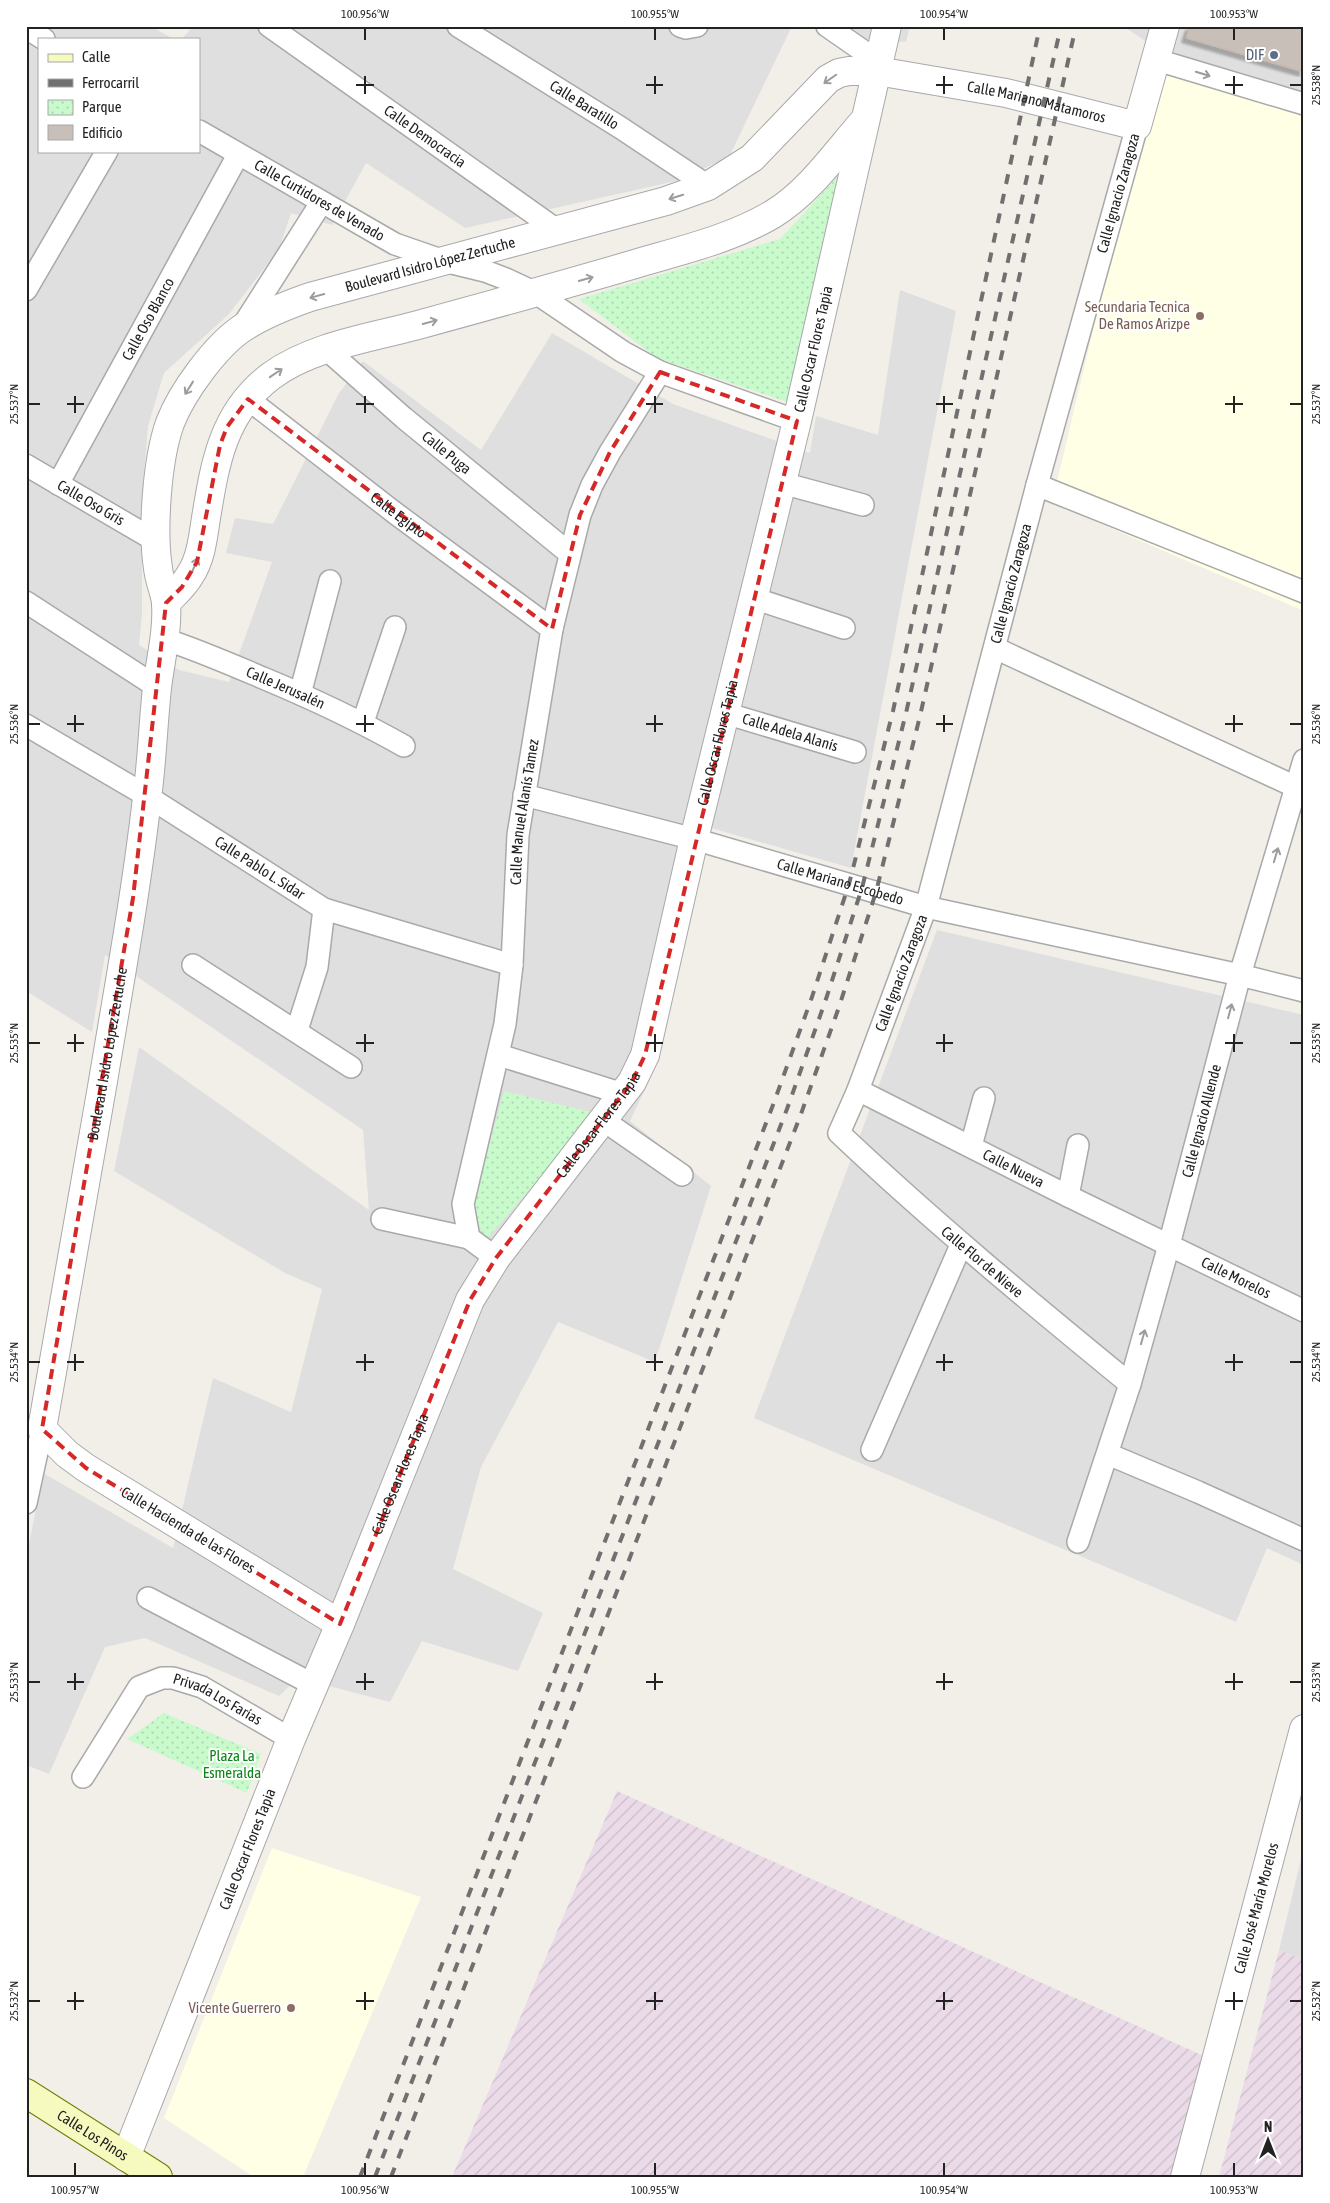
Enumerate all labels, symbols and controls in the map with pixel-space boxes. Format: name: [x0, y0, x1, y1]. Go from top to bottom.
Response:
text: 100.956°W: [341, 7, 389, 21]
text: 100.955°W: [631, 7, 679, 21]
text: 100.954°W: [920, 7, 968, 21]
text: 100.953°W: [1210, 7, 1258, 21]
legend: [38, 38, 200, 152]
place label: DIF: [1246, 46, 1264, 63]
text: Calle: [82, 48, 111, 65]
marker: DIF: [1268, 49, 1280, 61]
text: 25.538°N: [1309, 65, 1323, 105]
one-way arrow: [1195, 69, 1211, 79]
text: Ferrocarril: [82, 74, 139, 91]
one-way arrow: [823, 74, 837, 84]
street label: Calle Baratillo: [547, 77, 622, 133]
street label: Calle Mariano Matamoros: [966, 78, 1108, 126]
text: Parque: [82, 98, 122, 115]
street label: Calle Democracia: [381, 101, 469, 171]
text: Edificio: [82, 124, 123, 141]
street label: Calle Ignacio Zaragoza: [1093, 131, 1143, 255]
street label: Calle Curtidores de Venado: [252, 156, 388, 244]
one-way arrow: [668, 193, 684, 203]
street label: Boulevard Isidro López Zertuche: [343, 233, 517, 295]
one-way arrow: [578, 273, 594, 283]
street label: Calle Oso Blanco: [118, 275, 177, 363]
street label: Calle Oscar Flores Tapia: [790, 284, 836, 414]
one-way arrow: [309, 291, 325, 301]
place label: Secundaria Tecnica De Ramos Arizpe: [1085, 298, 1190, 332]
marker: Secundaria Tecnica De Ramos Arizpe: [1194, 310, 1206, 322]
one-way arrow: [421, 317, 437, 326]
one-way arrow: [269, 368, 283, 378]
one-way arrow: [183, 381, 193, 395]
text: 25.537°N: [7, 384, 21, 424]
text: 25.537°N: [1309, 384, 1323, 424]
street label: Calle Puga: [419, 427, 475, 477]
street label: Calle Oso Gris: [54, 476, 128, 529]
street label: Calle Egipto: [368, 488, 430, 541]
street label: Calle Ignacio Zaragoza: [987, 522, 1035, 645]
one-way arrow: [191, 557, 200, 573]
street label: Calle Jerusalén: [244, 663, 328, 712]
street label: Calle Oscar Flores Tapia: [694, 678, 741, 807]
text: 25.536°N: [7, 704, 21, 744]
text: 25.536°N: [1309, 704, 1323, 744]
street label: Calle Adela Alanís: [740, 710, 840, 754]
street label: Calle Manuel Alanís Tamez: [507, 737, 542, 885]
street label: Calle Pablo L. Sidar: [212, 833, 309, 903]
one-way arrow: [1271, 848, 1281, 864]
street label: Calle Mariano Escobedo: [775, 855, 906, 908]
street label: Calle Ignacio Zaragoza: [871, 912, 930, 1034]
street label: Boulevard Isidro López Zertuche: [84, 966, 130, 1141]
one-way arrow: [1226, 1004, 1236, 1020]
text: 25.535°N: [7, 1023, 21, 1063]
text: 25.535°N: [1309, 1023, 1323, 1063]
street label: Calle Ignacio Allende: [1178, 1062, 1224, 1179]
street label: Calle Oscar Flores Tapia: [552, 1069, 644, 1181]
street label: Calle Nueva: [980, 1145, 1047, 1190]
street label: Calle Flor de Nieve: [938, 1222, 1027, 1301]
street label: Calle Morelos: [1199, 1253, 1274, 1301]
one-way arrow: [1139, 1330, 1149, 1346]
text: 25.534°N: [7, 1342, 21, 1382]
text: 25.534°N: [1309, 1342, 1323, 1382]
street label: Calle Oscar Flores Tapia: [368, 1411, 432, 1537]
street label: Calle Hacienda de las Flores: [118, 1483, 258, 1576]
text: 25.533°N: [7, 1662, 21, 1702]
text: 25.533°N: [1309, 1662, 1323, 1702]
street label: Privada Los Farías: [171, 1670, 265, 1728]
park label: Plaza La Esmeralda: [203, 1747, 261, 1781]
street label: Calle Oscar Flores Tapia: [215, 1786, 279, 1912]
street label: Calle José María Morelos: [1230, 1841, 1281, 1976]
text: 25.532°N: [7, 1981, 21, 2021]
text: 25.532°N: [1309, 1981, 1323, 2021]
place label: Vicente Guerrero: [188, 1999, 281, 2016]
marker: Vicente Guerrero: [285, 2002, 297, 2014]
street label: Calle Los Pinos: [54, 2106, 132, 2164]
north arrow: [1242, 2116, 1292, 2166]
text: N: [1264, 2119, 1272, 2135]
text: 100.957°W: [51, 2183, 99, 2197]
text: 100.956°W: [341, 2183, 389, 2197]
text: 100.955°W: [631, 2183, 679, 2197]
text: 100.954°W: [920, 2183, 968, 2197]
text: 100.953°W: [1210, 2183, 1258, 2197]

